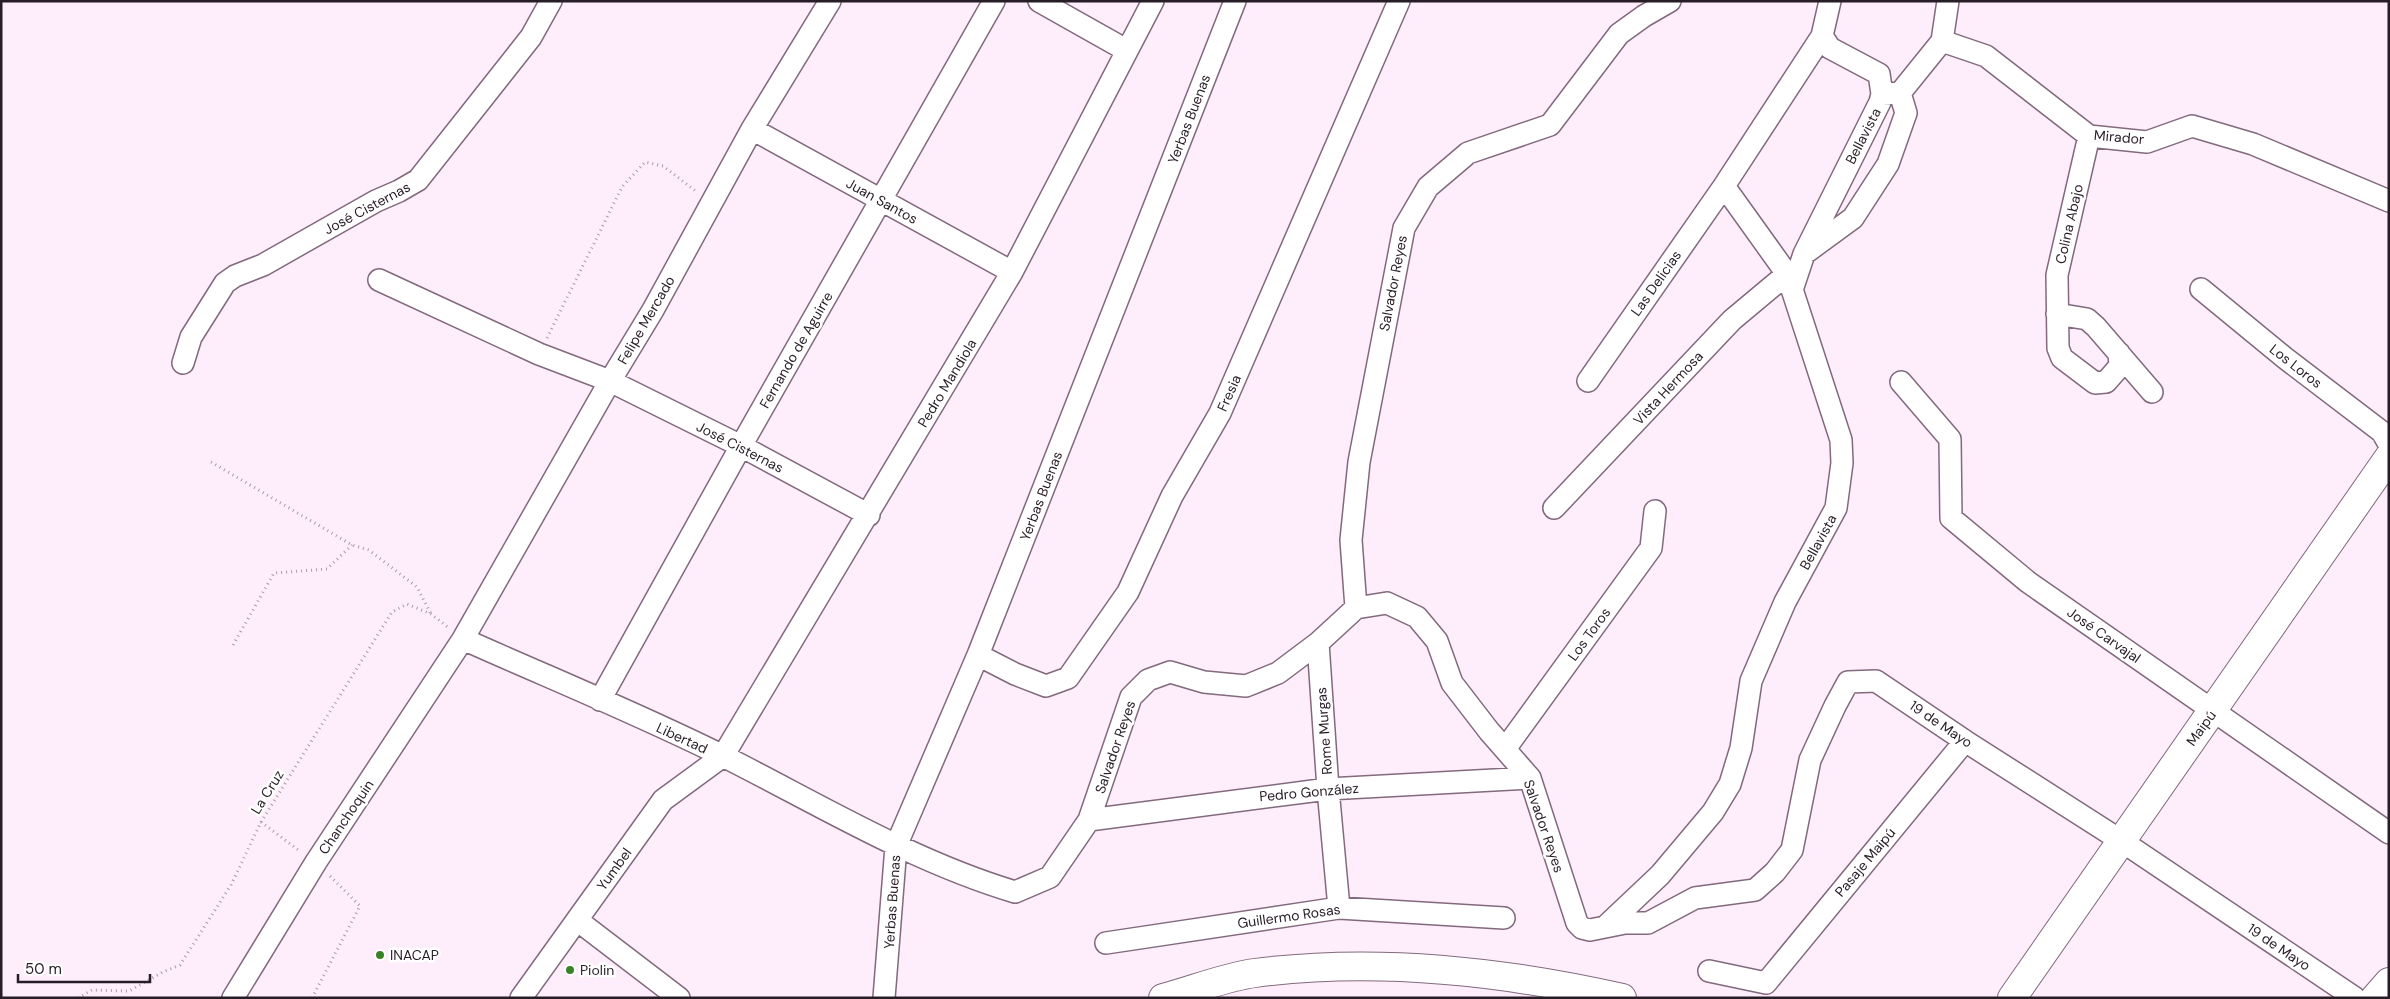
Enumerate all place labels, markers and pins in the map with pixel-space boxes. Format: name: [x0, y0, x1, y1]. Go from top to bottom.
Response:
place label: INACAP: [390, 946, 439, 964]
marker: INACAP: [374, 949, 386, 961]
place label: Piolin: [580, 961, 614, 979]
marker: Piolin: [564, 964, 576, 976]

